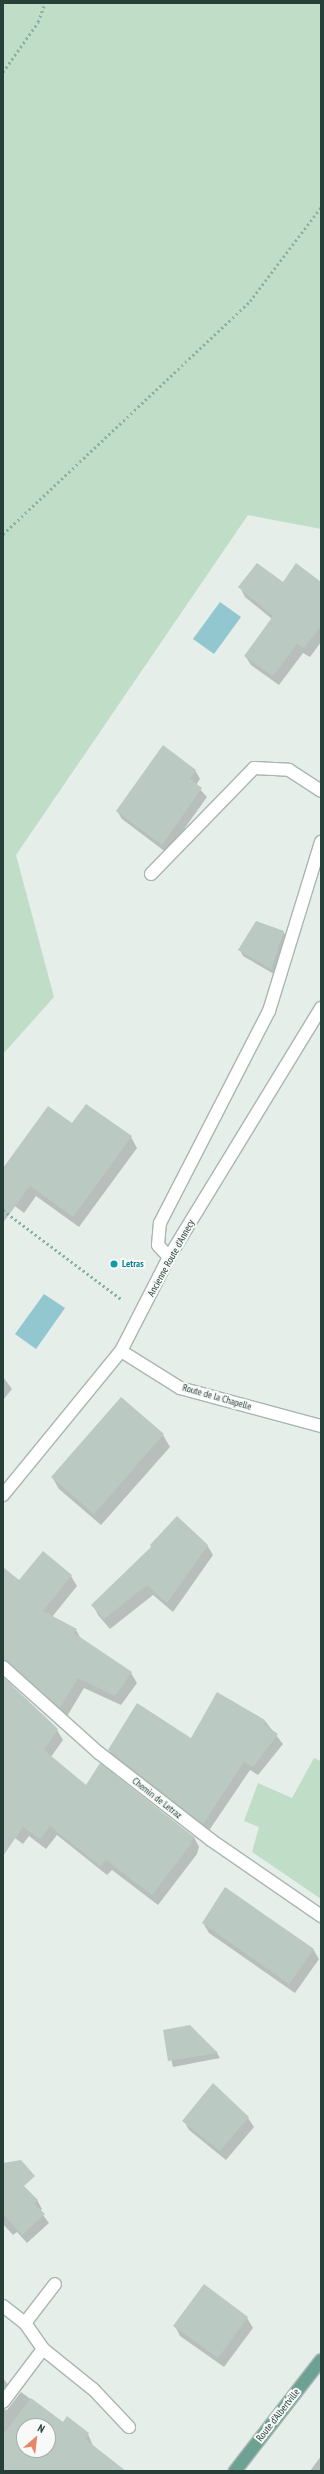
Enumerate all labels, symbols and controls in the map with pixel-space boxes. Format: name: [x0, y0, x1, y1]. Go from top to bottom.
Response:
street label: Ancienne Route d'Annecy: [145, 1218, 197, 1298]
place label: Letras: [122, 1258, 144, 1270]
marker: Letras: [109, 1259, 119, 1269]
street label: Route de la Chapelle: [181, 1381, 253, 1413]
street label: Chemin de Letraz: [130, 1775, 184, 1821]
street label: Route d'Albertville: [254, 2386, 302, 2444]
north arrow: [16, 2418, 56, 2458]
text: N: [35, 2421, 47, 2436]

